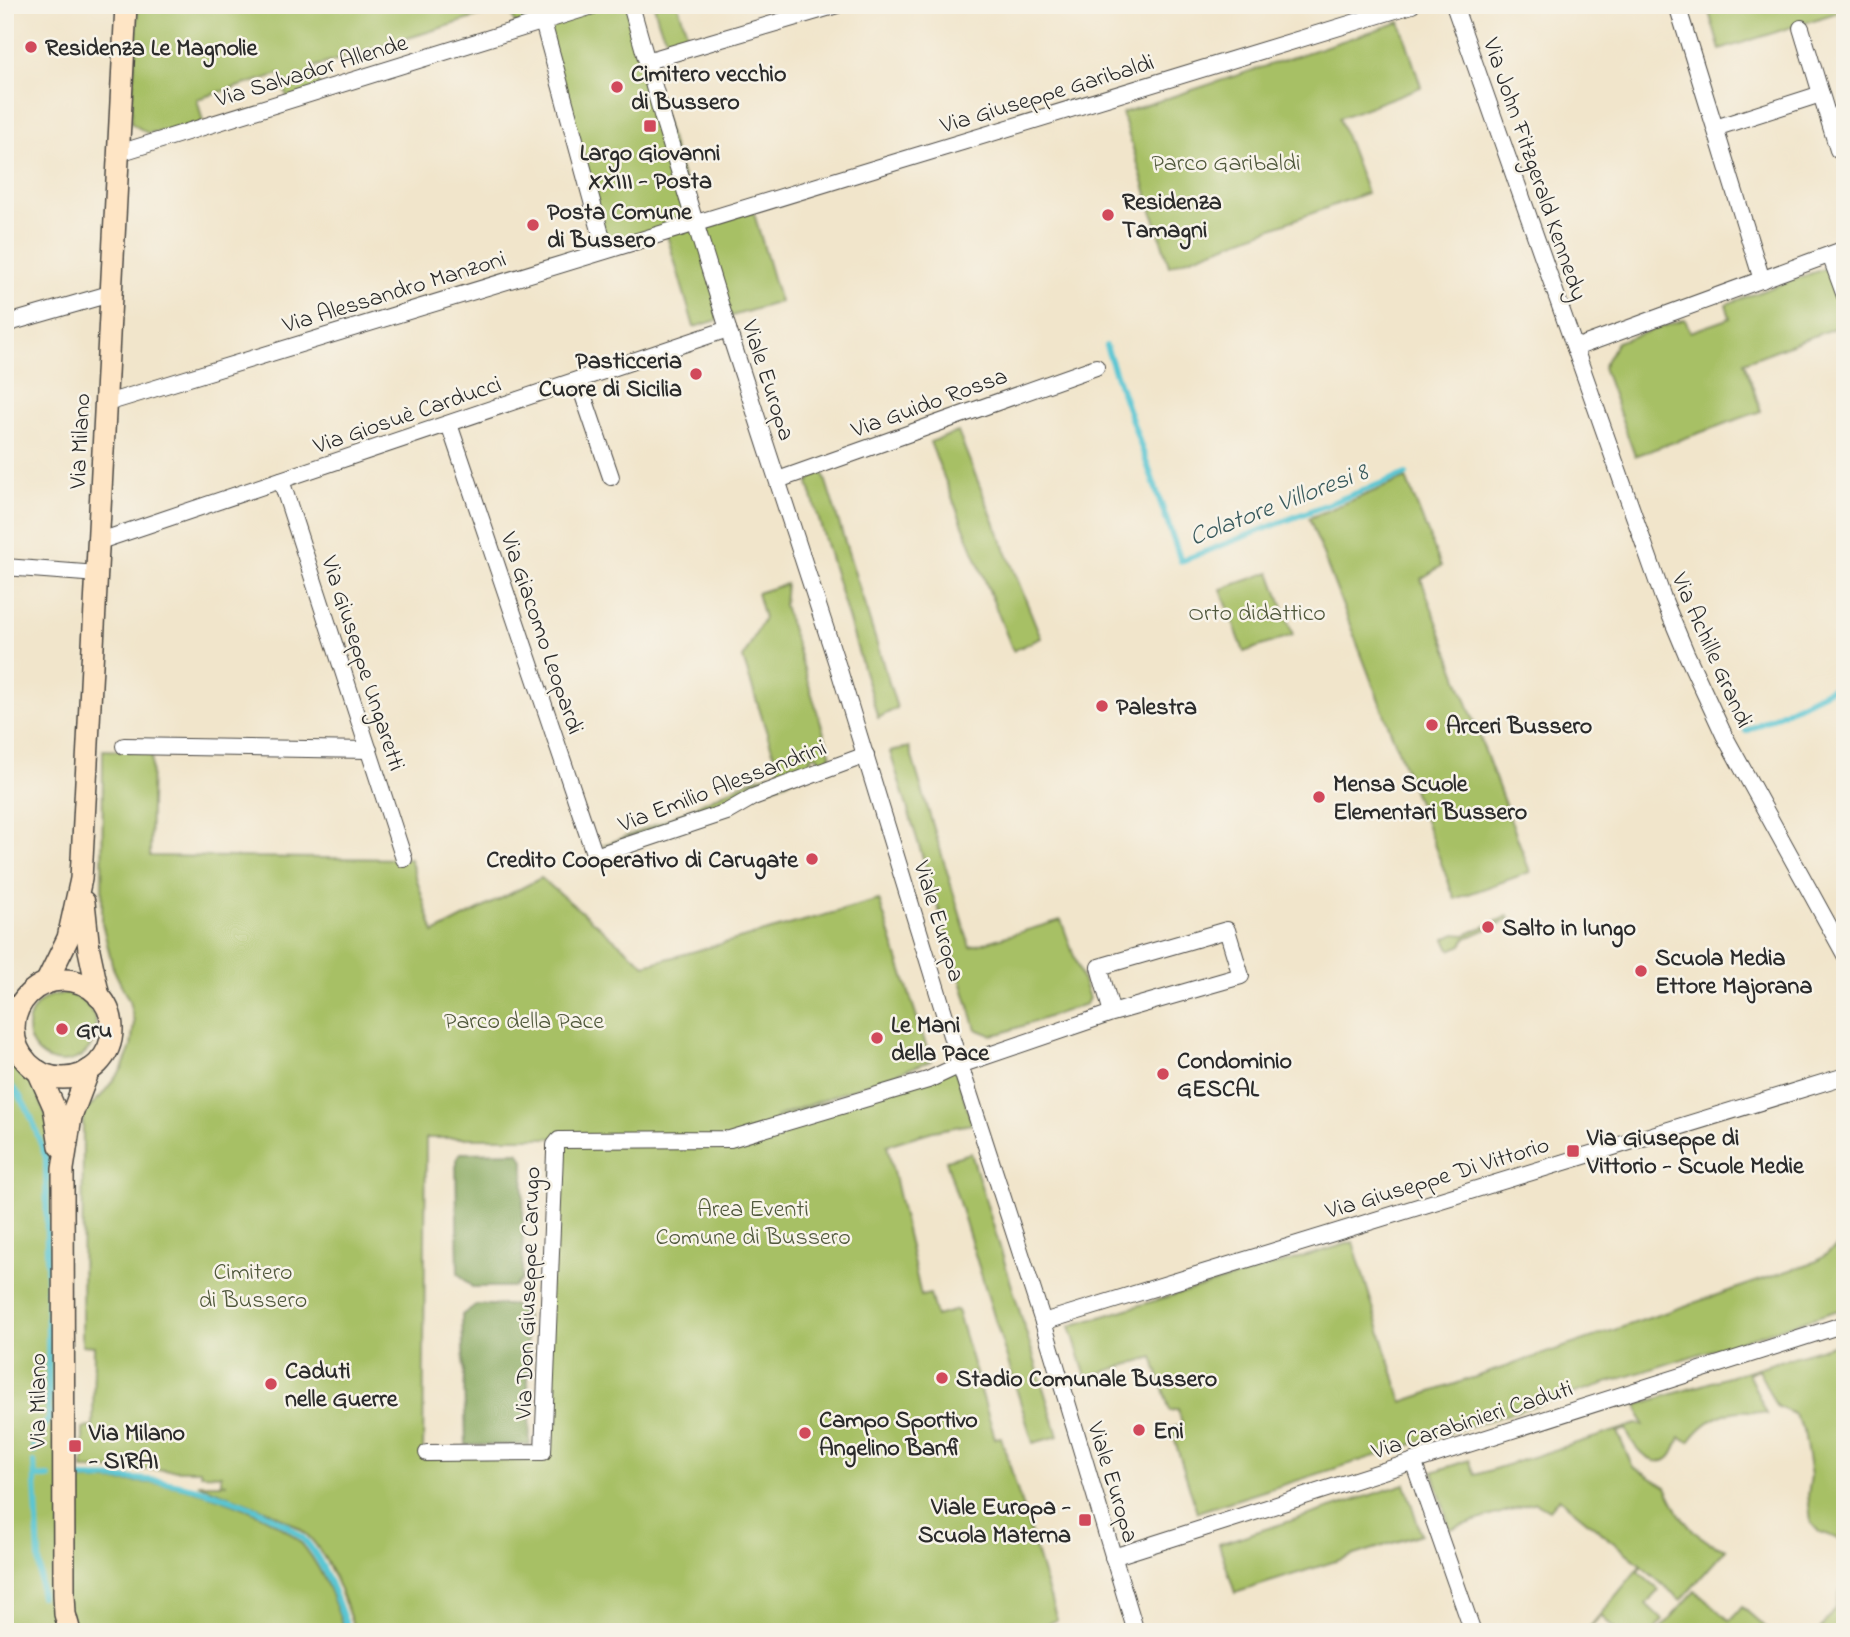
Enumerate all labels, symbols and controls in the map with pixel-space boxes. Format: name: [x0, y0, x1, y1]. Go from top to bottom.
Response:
street label: Via Salvador Allende: [210, 26, 412, 119]
place label: Residenza Le Magnolie: [45, 32, 259, 68]
street label: Via John Fitzgerald Kennedy: [1471, 33, 1595, 306]
marker: Residenza Le Magnolie: [23, 39, 39, 55]
street label: Via Giuseppe Garibaldi: [936, 46, 1159, 145]
place label: Cimitero vecchio di Bussero: [631, 58, 786, 121]
marker: Cimitero vecchio di Bussero: [609, 79, 625, 95]
marker: Largo Giovanni XXIII - Posta: [642, 118, 658, 134]
place label: Largo Giovanni XXIII - Posta: [580, 137, 720, 200]
park label: Parco Garibaldi: [1151, 147, 1301, 182]
place label: Residenza Tamagni: [1122, 186, 1222, 250]
place label: Posta Comune di Bussero: [547, 196, 693, 259]
marker: Residenza Tamagni: [1100, 207, 1116, 223]
marker: Posta Comune di Bussero: [525, 217, 541, 233]
street label: Via Alessandro Manzoni: [278, 243, 511, 344]
street label: Viale Europa: [730, 315, 803, 445]
place label: Pasticceria Cuore di Sicilia: [539, 345, 682, 408]
street label: Via Guido Rossa: [846, 360, 1013, 449]
marker: Pasticceria Cuore di Sicilia: [688, 366, 704, 382]
street label: Via Giosuè Carducci: [308, 368, 506, 465]
street label: Via Milano: [61, 392, 101, 491]
water label: Colatore Villoresi 8: [1184, 454, 1375, 557]
street label: Via Giacomo Leopardi: [489, 527, 592, 740]
street label: Via Giuseppe Ungaretti: [310, 551, 413, 776]
street label: Via Achille Grandi: [1660, 567, 1761, 734]
park label: Orto didattico: [1188, 597, 1326, 632]
place label: Palestra: [1116, 691, 1197, 726]
marker: Palestra: [1094, 698, 1110, 714]
place label: Arceri Bussero: [1446, 710, 1592, 745]
marker: Arceri Bussero: [1424, 717, 1440, 733]
street label: Via Emilio Alessandrini: [613, 732, 832, 844]
place label: Mensa Scuole Elementari Bussero: [1333, 768, 1527, 831]
marker: Mensa Scuole Elementari Bussero: [1311, 789, 1327, 805]
place label: Credito Cooperativo di Carugate: [486, 844, 799, 880]
marker: Credito Cooperativo di Carugate: [804, 851, 820, 867]
street label: Viale Europa: [902, 856, 973, 986]
place label: Salto in lungo: [1502, 912, 1636, 948]
marker: Salto in lungo: [1480, 919, 1496, 935]
place label: Scuola Media Ettore Majorana: [1655, 942, 1812, 1005]
marker: Scuola Media Ettore Majorana: [1633, 963, 1649, 979]
park label: Parco della Pace: [444, 1005, 604, 1040]
place label: Le Mani della Pace: [891, 1009, 990, 1072]
place label: Gru: [76, 1014, 112, 1049]
marker: Gru: [54, 1021, 70, 1037]
marker: Le Mani della Pace: [869, 1030, 885, 1046]
place label: Condominio GESCAL: [1177, 1045, 1292, 1108]
marker: Condominio GESCAL: [1155, 1066, 1171, 1082]
place label: Via Giuseppe di Vittorio - Scuole Medie: [1586, 1122, 1805, 1185]
street label: Via Giuseppe Di Vittorio: [1321, 1129, 1554, 1230]
marker: Via Giuseppe di Vittorio - Scuole Medie: [1565, 1143, 1581, 1159]
street label: Via Don Giuseppe Carugo: [508, 1166, 551, 1421]
park label: Area Eventi Comune di Bussero: [655, 1193, 851, 1256]
park label: Cimitero di Bussero: [199, 1256, 307, 1319]
street label: Via Milano: [22, 1353, 57, 1450]
place label: Caduti nelle Guerre: [285, 1355, 399, 1418]
place label: Stadio Comunale Bussero: [956, 1363, 1217, 1398]
marker: Stadio Comunale Bussero: [934, 1370, 950, 1386]
street label: Via Carabinieri Caduti: [1367, 1372, 1578, 1471]
marker: Caduti nelle Guerre: [263, 1376, 279, 1392]
place label: Campo Sportivo Angelino Banfi: [819, 1404, 978, 1468]
place label: Eni: [1153, 1415, 1184, 1450]
place label: Via Milano - SIRAI: [88, 1417, 185, 1480]
street label: Viale Europa: [1076, 1417, 1147, 1547]
marker: Eni: [1131, 1422, 1147, 1438]
marker: Campo Sportivo Angelino Banfi: [797, 1425, 813, 1441]
marker: Via Milano - SIRAI: [67, 1438, 83, 1454]
place label: Viale Europa - Scuola Materna: [918, 1491, 1071, 1554]
marker: Viale Europa - Scuola Materna: [1077, 1512, 1093, 1528]

